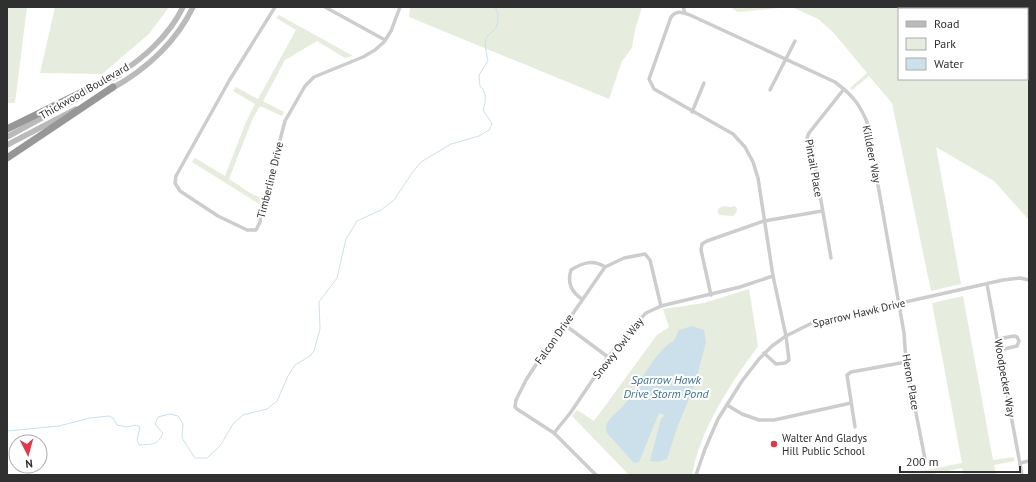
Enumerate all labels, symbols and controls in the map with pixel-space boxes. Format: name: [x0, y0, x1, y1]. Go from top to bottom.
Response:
legend: [898, 8, 1028, 80]
text: Road: [934, 16, 959, 31]
text: Park: [934, 36, 956, 51]
text: Water: [934, 56, 964, 71]
street label: Thickwood Boulevard: [37, 60, 131, 122]
street label: Killdeer Way: [860, 124, 885, 185]
street label: Pintail Place: [802, 138, 826, 198]
street label: Timberline Drive: [254, 140, 286, 220]
street label: Sparrow Hawk Drive: [811, 295, 907, 330]
street label: Falcon Drive: [531, 311, 577, 367]
street label: Snowy Owl Way: [590, 314, 647, 382]
street label: Woodpecker Way: [991, 338, 1019, 419]
street label: Heron Place: [899, 353, 923, 412]
water label: Sparrow Hawk Drive Storm Pond: [623, 372, 709, 401]
place label: Walter And Gladys Hill Public School: [782, 431, 868, 458]
north arrow: [8, 434, 48, 474]
marker: Walter And Gladys Hill Public School: [769, 439, 779, 449]
scale bar: [900, 448, 1020, 474]
text: 200 m: [906, 454, 939, 469]
text: N: [25, 457, 33, 471]

